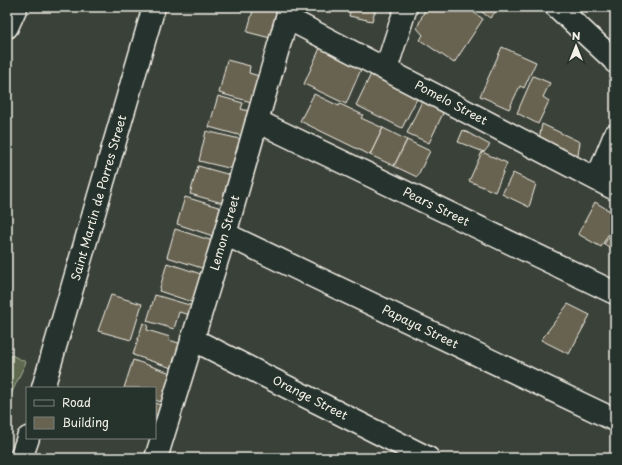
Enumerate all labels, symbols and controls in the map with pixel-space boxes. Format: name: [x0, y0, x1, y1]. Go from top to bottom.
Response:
north arrow: [556, 26, 596, 66]
text: N: [572, 27, 581, 44]
street label: Pomelo Street: [412, 75, 491, 129]
street label: Saint Martin de Porres Street: [66, 113, 130, 283]
street label: Pears Street: [400, 182, 473, 230]
street label: Lemon Street: [205, 193, 243, 272]
street label: Papaya Street: [379, 300, 462, 352]
street label: Orange Street: [270, 370, 351, 424]
legend: [26, 387, 156, 439]
text: Road: [62, 393, 91, 411]
text: Building: [62, 413, 109, 431]

